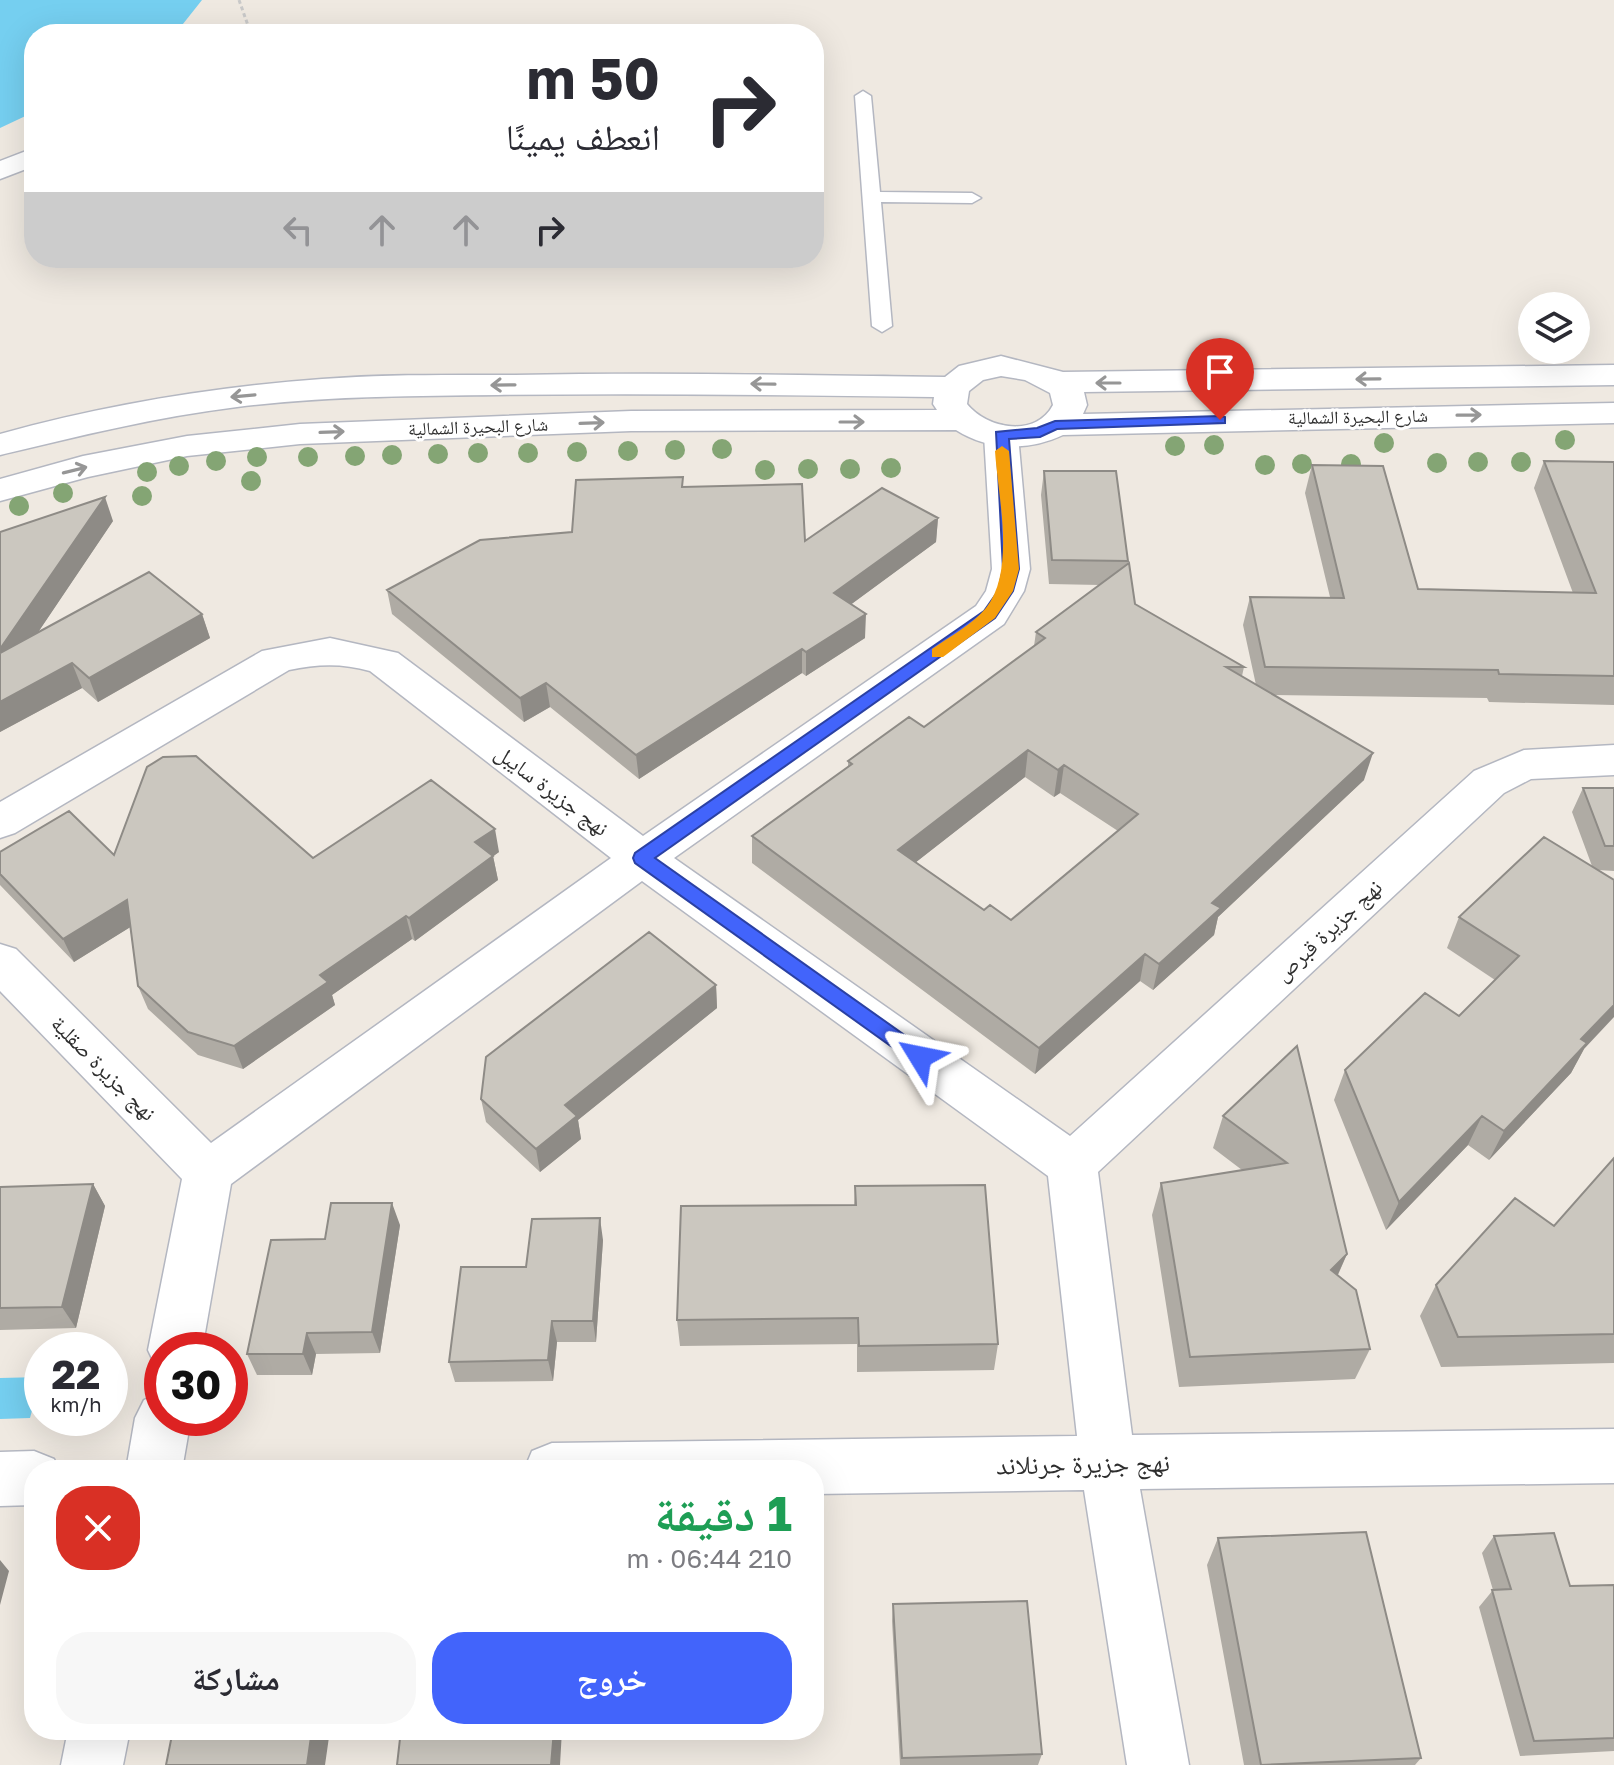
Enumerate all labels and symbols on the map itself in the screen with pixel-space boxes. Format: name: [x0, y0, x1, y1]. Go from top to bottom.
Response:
pin: [1186, 338, 1254, 420]
one-way arrow: [1355, 371, 1382, 387]
one-way arrow: [1095, 375, 1122, 390]
one-way arrow: [750, 376, 777, 391]
one-way arrow: [490, 377, 517, 393]
one-way arrow: [230, 389, 257, 404]
street label: شارع البحيرة الشمالية: [1288, 404, 1428, 429]
one-way arrow: [1455, 408, 1482, 423]
street label: شارع البحيرة الشمالية: [408, 413, 548, 440]
one-way arrow: [838, 414, 865, 430]
one-way arrow: [578, 415, 605, 430]
one-way arrow: [318, 425, 345, 440]
one-way arrow: [62, 461, 88, 476]
street label: نهج جزيرة سايبل: [490, 738, 614, 842]
street label: نهج جزيرة قبرص: [1268, 873, 1388, 987]
street label: نهج جزيرة صقلية: [46, 1010, 162, 1126]
position arrow: [878, 1015, 962, 1099]
speed limit sign: 30: [144, 1332, 248, 1436]
street label: نهج جزيرة جرنلاند: [996, 1446, 1170, 1483]

